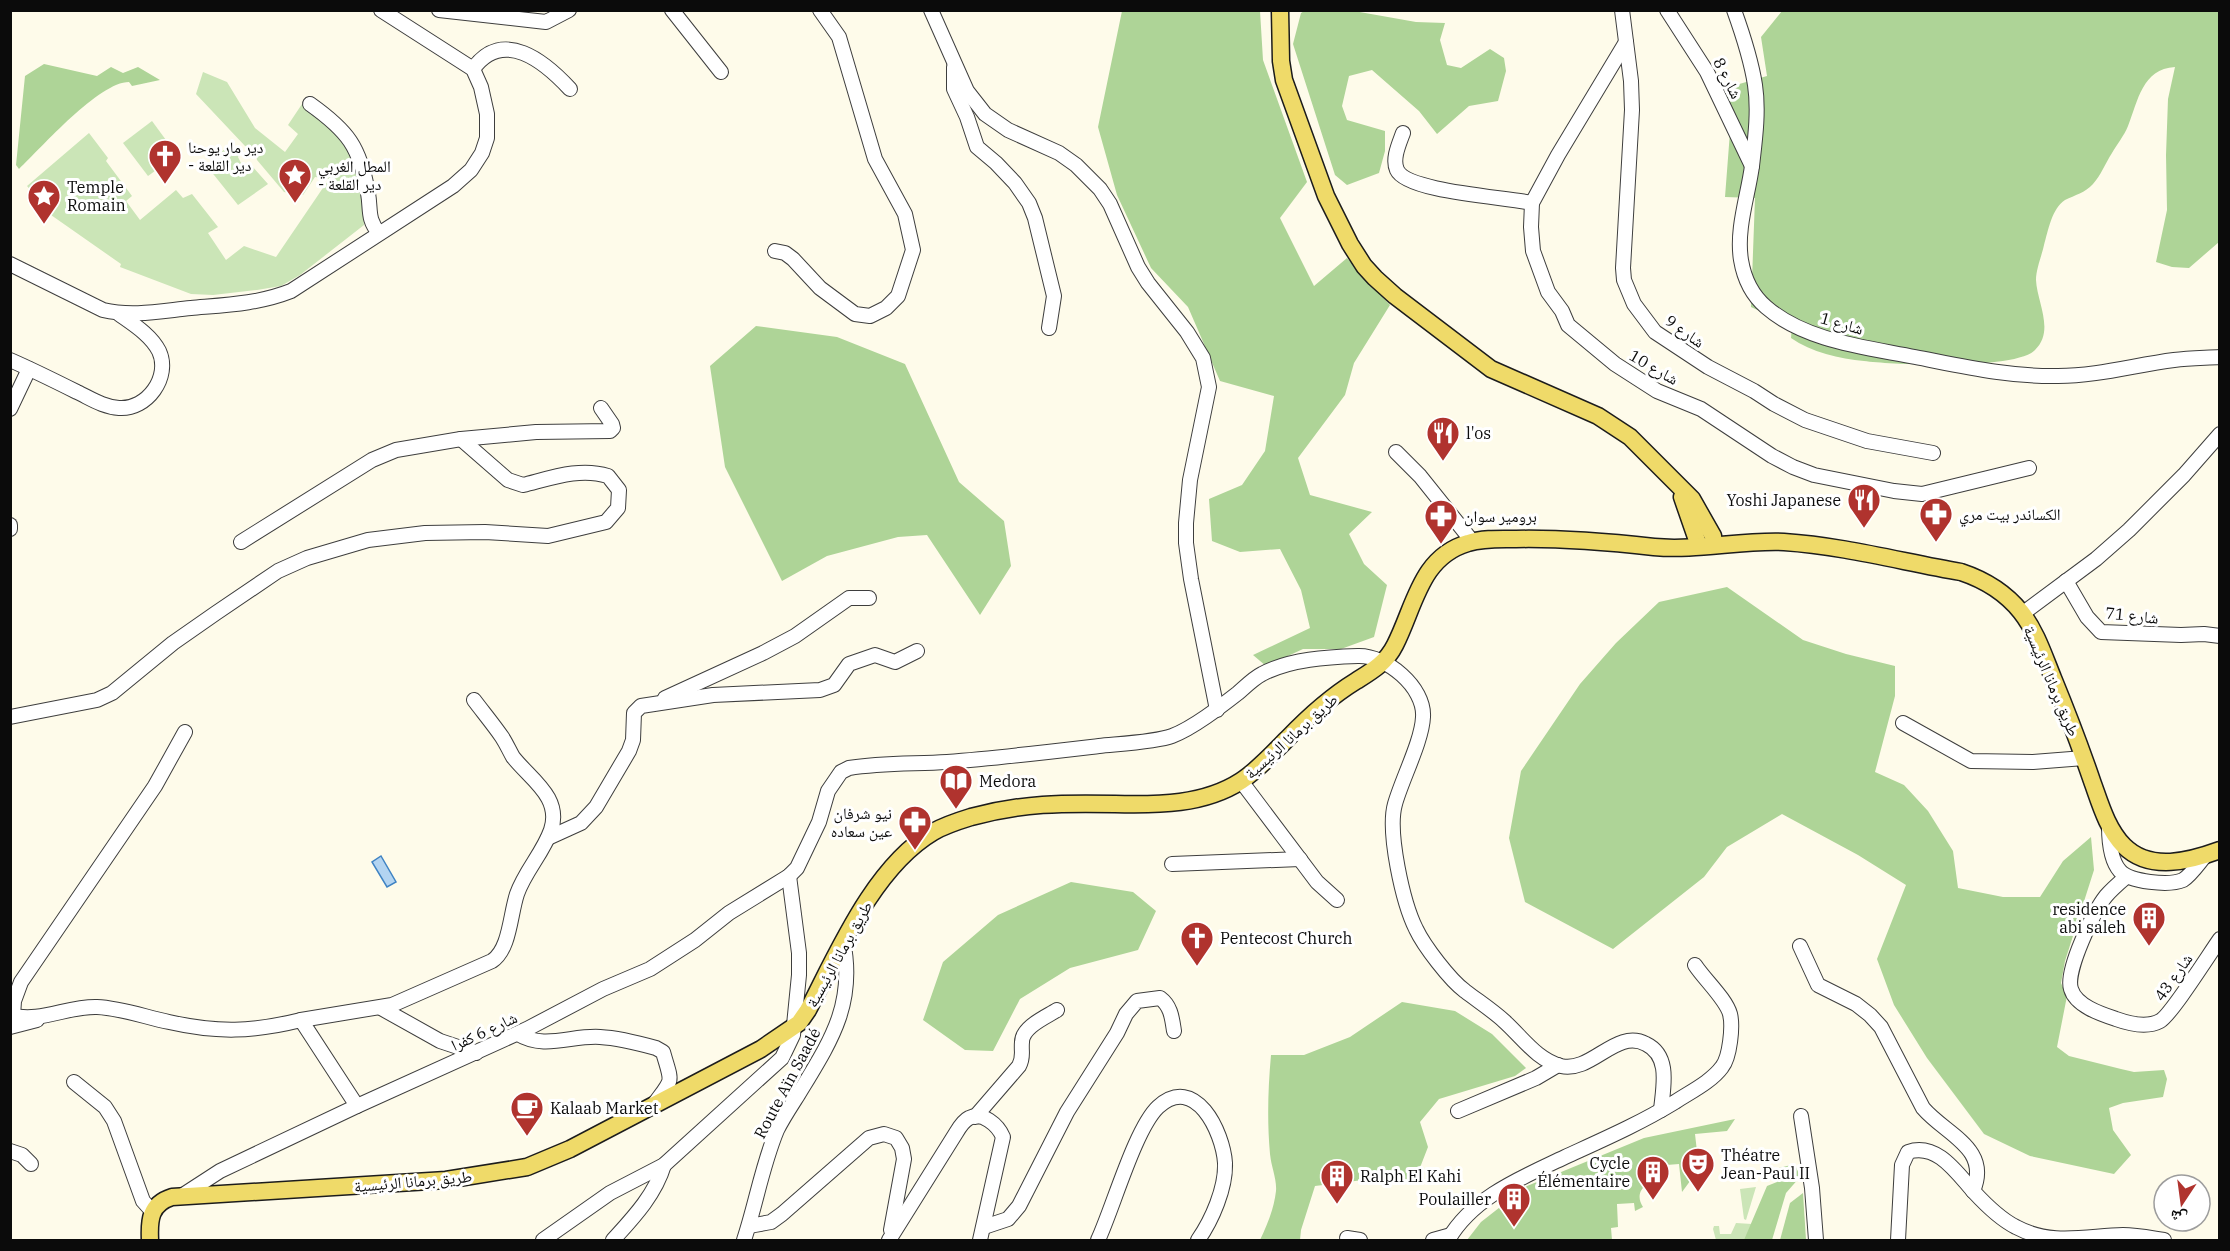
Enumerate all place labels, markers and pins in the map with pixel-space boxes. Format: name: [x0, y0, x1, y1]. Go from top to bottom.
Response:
place label: دير مار يوحنا - دير القلعة: [188, 137, 263, 175]
church icon: دير مار يوحنا - دير القلعة: [147, 138, 183, 185]
place label: المطل الغربي - دير القلعة: [318, 156, 391, 194]
place icon: المطل الغربي - دير القلعة: [277, 157, 313, 204]
place label: Temple Romain: [67, 177, 126, 215]
place icon: Temple Romain: [26, 178, 62, 225]
restaurant icon: l'os: [1425, 415, 1461, 462]
place label: l'os: [1466, 423, 1491, 443]
restaurant icon: Yoshi Japanese: [1846, 482, 1882, 529]
place label: Yoshi Japanese: [1727, 490, 1841, 510]
pharmacy icon: الكساندر بيت مري: [1918, 496, 1954, 543]
pharmacy icon: برومير سوان: [1423, 498, 1459, 545]
place label: الكساندر بيت مري: [1959, 504, 2061, 527]
place label: برومير سوان: [1464, 506, 1537, 527]
library icon: Medora: [938, 763, 974, 810]
place label: Medora: [979, 771, 1037, 791]
place label: نيو شرفان عين سعاده: [831, 803, 892, 842]
pharmacy icon: نيو شرفان عين سعاده: [897, 804, 933, 851]
place label: residence abi saleh: [2052, 899, 2126, 937]
building icon: residence abi saleh: [2131, 900, 2167, 947]
church icon: Pentecost Church: [1179, 920, 1215, 967]
place label: Pentecost Church: [1220, 928, 1352, 948]
cafe icon: Kalaab Market: [509, 1090, 545, 1137]
place label: Kalaab Market: [550, 1098, 659, 1118]
place label: Théatre Jean-Paul II: [1721, 1145, 1810, 1183]
theatre icon: Théatre Jean-Paul II: [1680, 1146, 1716, 1193]
place label: Cycle Élémentaire: [1537, 1153, 1630, 1191]
building icon: Cycle Élémentaire: [1635, 1154, 1671, 1201]
building icon: Ralph El Kahi: [1319, 1158, 1355, 1205]
place label: Ralph El Kahi: [1360, 1166, 1461, 1186]
building icon: Poulailler: [1496, 1181, 1532, 1228]
place label: Poulailler: [1419, 1189, 1491, 1209]

